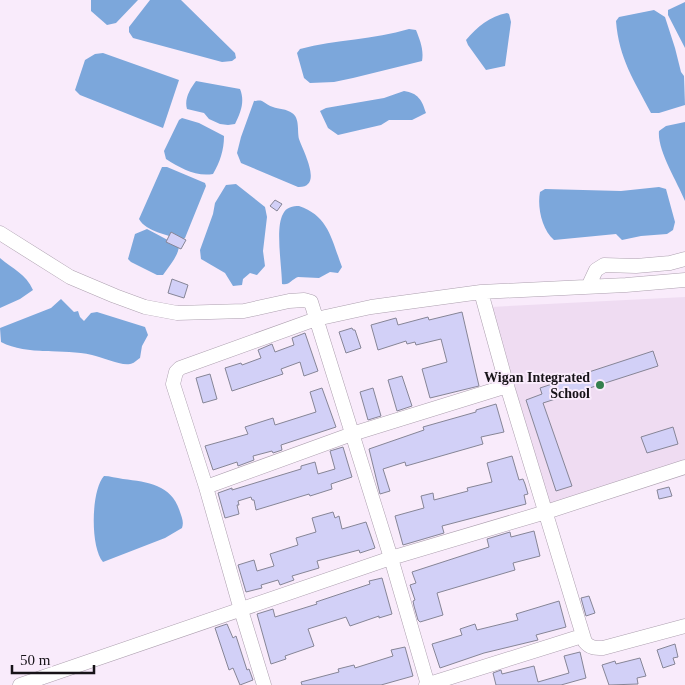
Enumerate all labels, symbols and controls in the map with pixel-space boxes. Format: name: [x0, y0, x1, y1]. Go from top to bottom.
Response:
place label: Wigan Integrated School: [484, 370, 590, 401]
marker: Wigan Integrated School: [594, 379, 606, 391]
scale bar: [12, 642, 95, 674]
text: 50 m: [20, 652, 51, 668]

